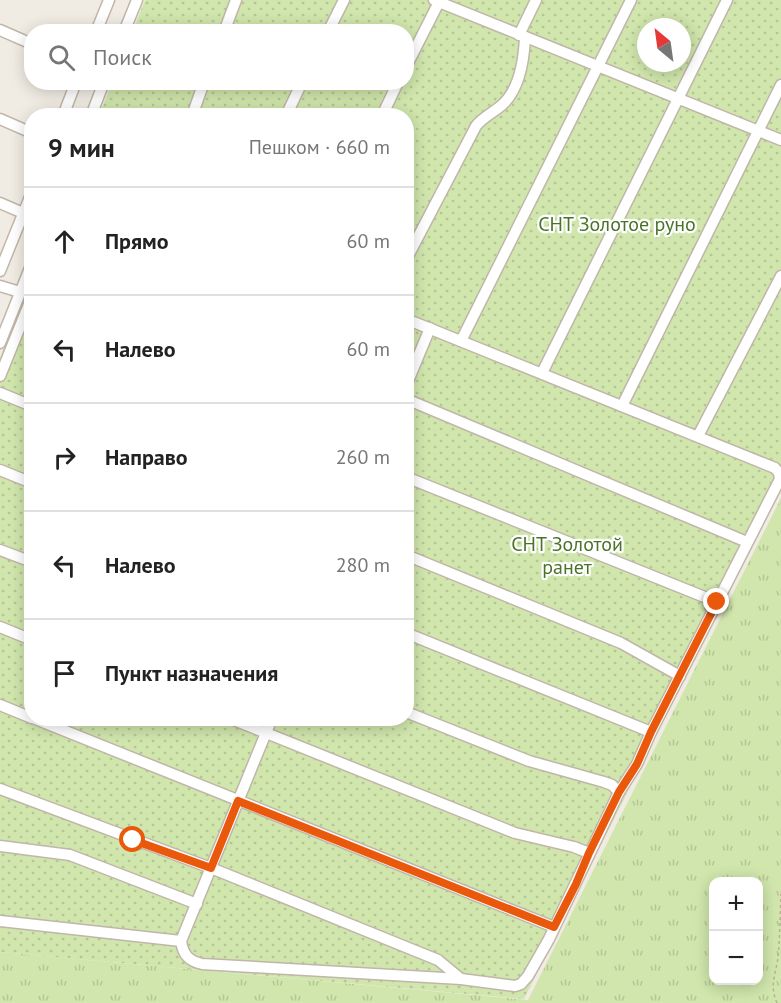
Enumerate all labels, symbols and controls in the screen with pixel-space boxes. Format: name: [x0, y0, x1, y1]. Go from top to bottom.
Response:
north arrow: [637, 18, 691, 72]
search box: [24, 24, 414, 90]
icon: search: [45, 41, 78, 74]
text: Поиск: [93, 43, 152, 71]
text: 9 мин: [48, 131, 115, 164]
text: Пешком · 660 m: [249, 134, 390, 160]
park label: СНТ Золотое руно: [538, 211, 696, 237]
icon: ahead: [48, 225, 81, 258]
text: Прямо: [105, 227, 168, 255]
text: 60 m: [347, 228, 390, 254]
icon: left: [48, 333, 81, 366]
text: Налево: [105, 335, 176, 363]
text: 60 m: [347, 336, 390, 362]
icon: right: [48, 441, 81, 474]
text: Направо: [105, 443, 188, 471]
text: 260 m: [336, 444, 390, 470]
park label: СНТ Золотой ранет: [511, 531, 623, 580]
icon: left: [48, 549, 81, 582]
text: Налево: [105, 551, 176, 579]
text: 280 m: [336, 552, 390, 578]
route end: [703, 588, 729, 614]
icon: arrive: [48, 657, 81, 690]
text: Пункт назначения: [105, 659, 278, 687]
route start: [119, 826, 145, 852]
map controls: [709, 877, 763, 985]
button: +: [709, 877, 763, 931]
button: −: [709, 931, 763, 985]

